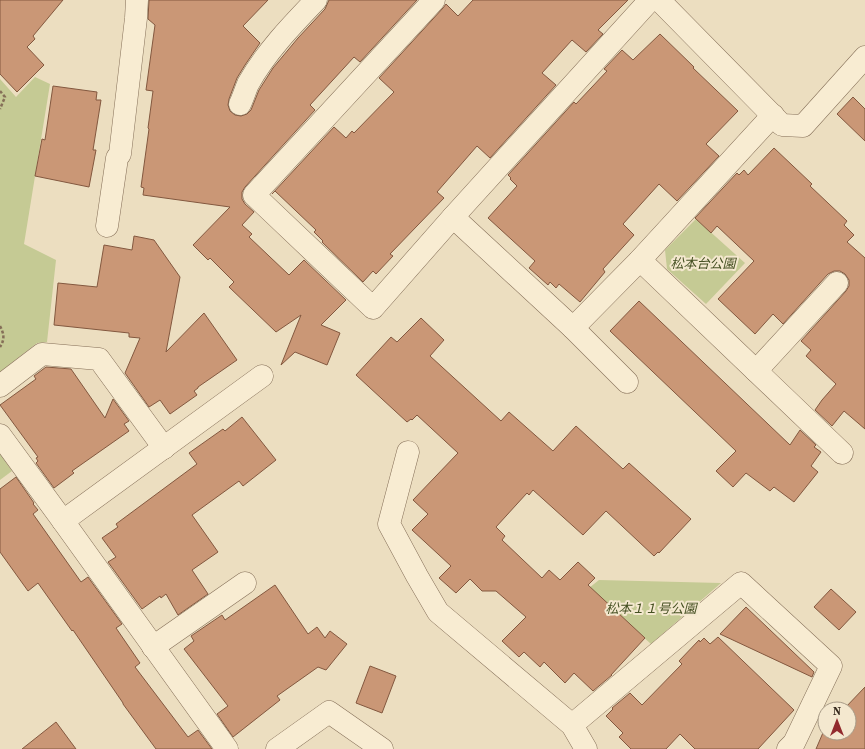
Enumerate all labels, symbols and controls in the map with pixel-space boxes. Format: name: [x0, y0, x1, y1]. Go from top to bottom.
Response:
park label: 松本台公園: [670, 255, 737, 272]
park label: 松本１１号公園: [605, 600, 698, 617]
north arrow: [817, 701, 857, 741]
text: N: [833, 704, 841, 719]

